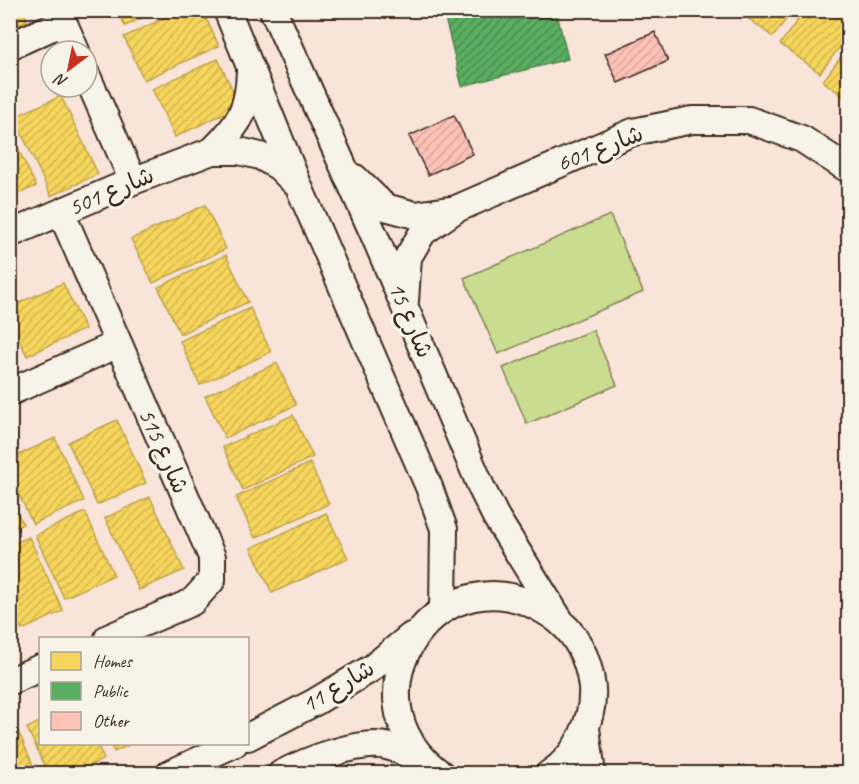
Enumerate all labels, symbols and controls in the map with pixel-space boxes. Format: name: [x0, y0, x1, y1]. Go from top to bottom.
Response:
north arrow: [39, 39, 99, 99]
text: N: [49, 68, 71, 92]
street label: شارع 601: [553, 118, 648, 180]
street label: شارع 501: [64, 160, 159, 224]
street label: شارع 15: [380, 278, 440, 363]
street label: شارع 515: [130, 404, 196, 499]
legend: [39, 637, 249, 745]
text: Homes: [93, 650, 133, 672]
street label: شارع 11: [296, 653, 381, 721]
text: Public: [93, 680, 130, 702]
text: Other: [93, 710, 130, 732]

